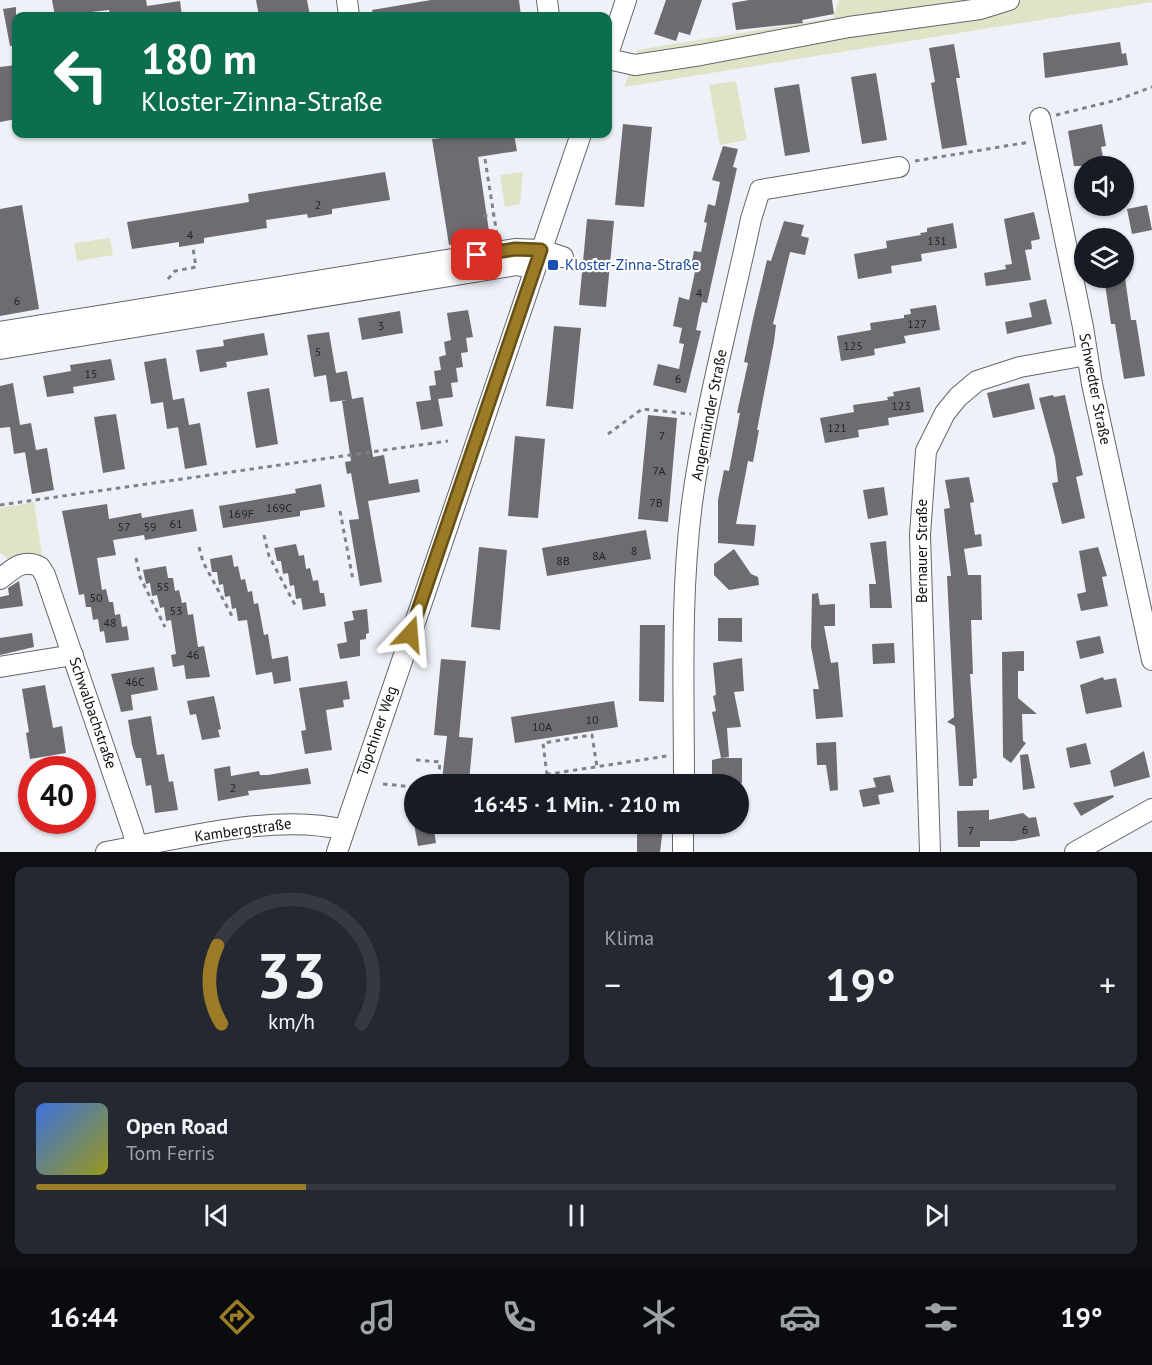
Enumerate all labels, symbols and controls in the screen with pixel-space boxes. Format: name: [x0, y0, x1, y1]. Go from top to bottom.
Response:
text: 180 m: [141, 31, 257, 86]
icon: left: [42, 36, 120, 114]
text: Kloster-Zinna-Straße: [141, 84, 383, 118]
map controls: [1074, 156, 1134, 288]
button: sound: [1074, 156, 1134, 216]
house number: 2: [315, 197, 321, 212]
house number: 4: [187, 227, 194, 242]
button: layers: [1074, 228, 1134, 288]
pin: [451, 229, 502, 280]
house number: 131: [927, 233, 947, 248]
icon: arrive: [460, 238, 493, 271]
place label: Kloster-Zinna-Straße: [565, 255, 699, 274]
marker: Kloster-Zinna-Straße: [546, 258, 560, 272]
house number: 4: [696, 285, 703, 300]
house number: 6: [14, 293, 20, 308]
house number: 127: [907, 316, 927, 331]
house number: 3: [378, 318, 384, 333]
street label: Schwedter Straße: [1075, 332, 1116, 446]
house number: 125: [843, 338, 863, 353]
house number: 5: [315, 344, 321, 359]
street label: Angermünder Straße: [686, 348, 731, 482]
house number: 15: [84, 366, 98, 381]
house number: 6: [675, 371, 681, 386]
house number: 123: [891, 398, 911, 413]
house number: 121: [827, 420, 847, 435]
house number: 7: [659, 428, 665, 443]
house number: 7A: [653, 463, 665, 478]
house number: 7B: [649, 495, 663, 510]
street label: Bernauer Straße: [912, 499, 931, 603]
house number: 169C: [266, 500, 292, 515]
house number: 169F: [228, 506, 254, 521]
house number: 61: [169, 516, 183, 531]
house number: 57: [117, 519, 131, 534]
house number: 59: [143, 519, 157, 534]
house number: 8: [631, 543, 637, 558]
house number: 8A: [592, 548, 606, 563]
house number: 8B: [556, 553, 570, 568]
house number: 55: [156, 579, 170, 594]
house number: 50: [89, 590, 103, 605]
position arrow: [378, 602, 442, 666]
house number: 53: [169, 603, 183, 618]
house number: 48: [103, 615, 117, 630]
house number: 46: [186, 647, 200, 662]
street label: Schwalbachstraße: [65, 655, 121, 771]
house number: 46C: [125, 674, 145, 689]
street label: Töpchiner Weg: [352, 683, 401, 778]
house number: 10: [585, 712, 599, 727]
house number: 10A: [532, 719, 552, 734]
speed limit sign: 40: [18, 756, 96, 834]
house number: 2: [230, 780, 236, 795]
text: 16:45 · 1 Min. · 210 m: [473, 790, 680, 818]
street label: Kambergstraße: [193, 813, 293, 846]
house number: 6: [1022, 822, 1028, 837]
house number: 7: [968, 823, 974, 838]
text: Klima: [605, 925, 654, 951]
text: 33: [256, 934, 327, 1015]
text: 19°: [825, 955, 896, 1013]
text: −: [605, 963, 621, 1006]
text: +: [1099, 963, 1116, 1006]
text: km/h: [268, 1007, 315, 1035]
text: Open Road: [126, 1112, 228, 1140]
text: Tom Ferris: [126, 1140, 215, 1166]
icon: previous: [200, 1199, 233, 1232]
icon: pause: [560, 1199, 593, 1232]
icon: next: [920, 1199, 953, 1232]
icon: directions: [216, 1296, 258, 1338]
icon: music: [357, 1296, 399, 1338]
icon: phone: [498, 1296, 540, 1338]
icon: climate: [638, 1296, 680, 1338]
icon: car: [779, 1296, 821, 1338]
icon: filters: [920, 1296, 962, 1338]
text: 16:44: [49, 1300, 118, 1334]
text: 19°: [1060, 1300, 1103, 1334]

